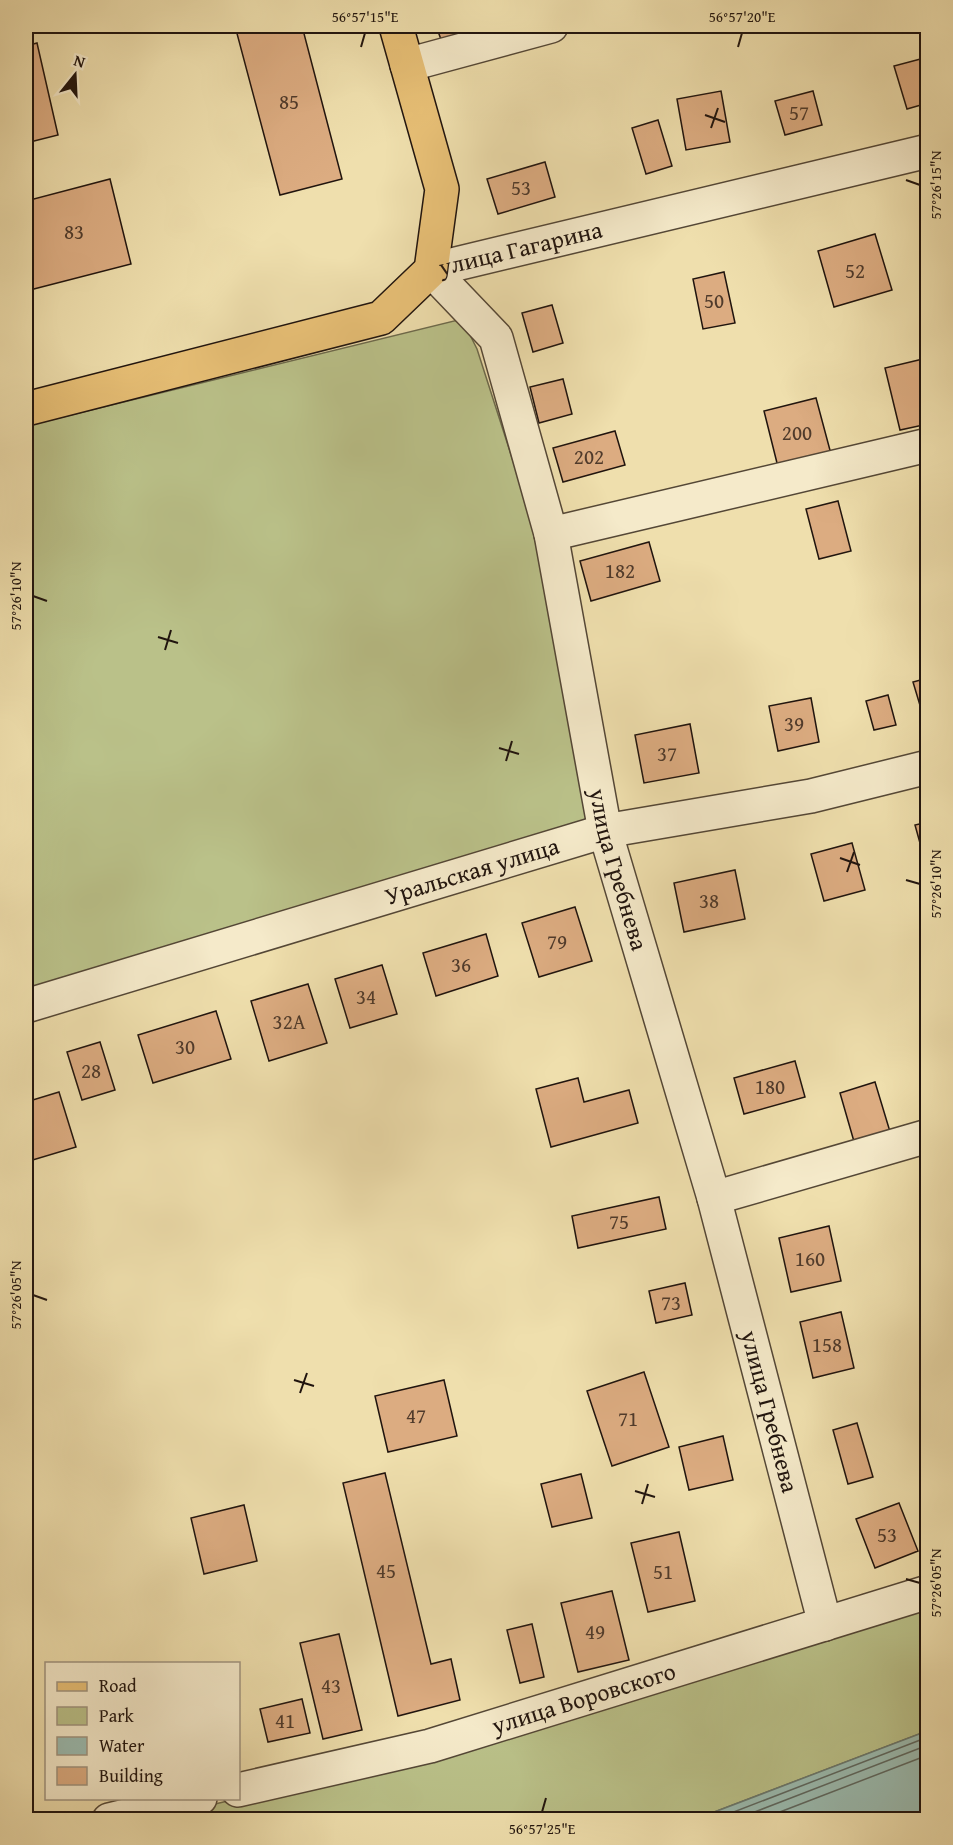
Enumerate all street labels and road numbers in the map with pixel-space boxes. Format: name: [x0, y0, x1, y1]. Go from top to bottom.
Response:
street label: улица Гагарина: [434, 211, 606, 285]
street label: улица Гребнева: [580, 785, 658, 955]
street label: Уральская улица: [380, 828, 564, 914]
street label: улица Гребнева: [732, 1325, 808, 1497]
street label: улица Воровского: [486, 1653, 680, 1743]

